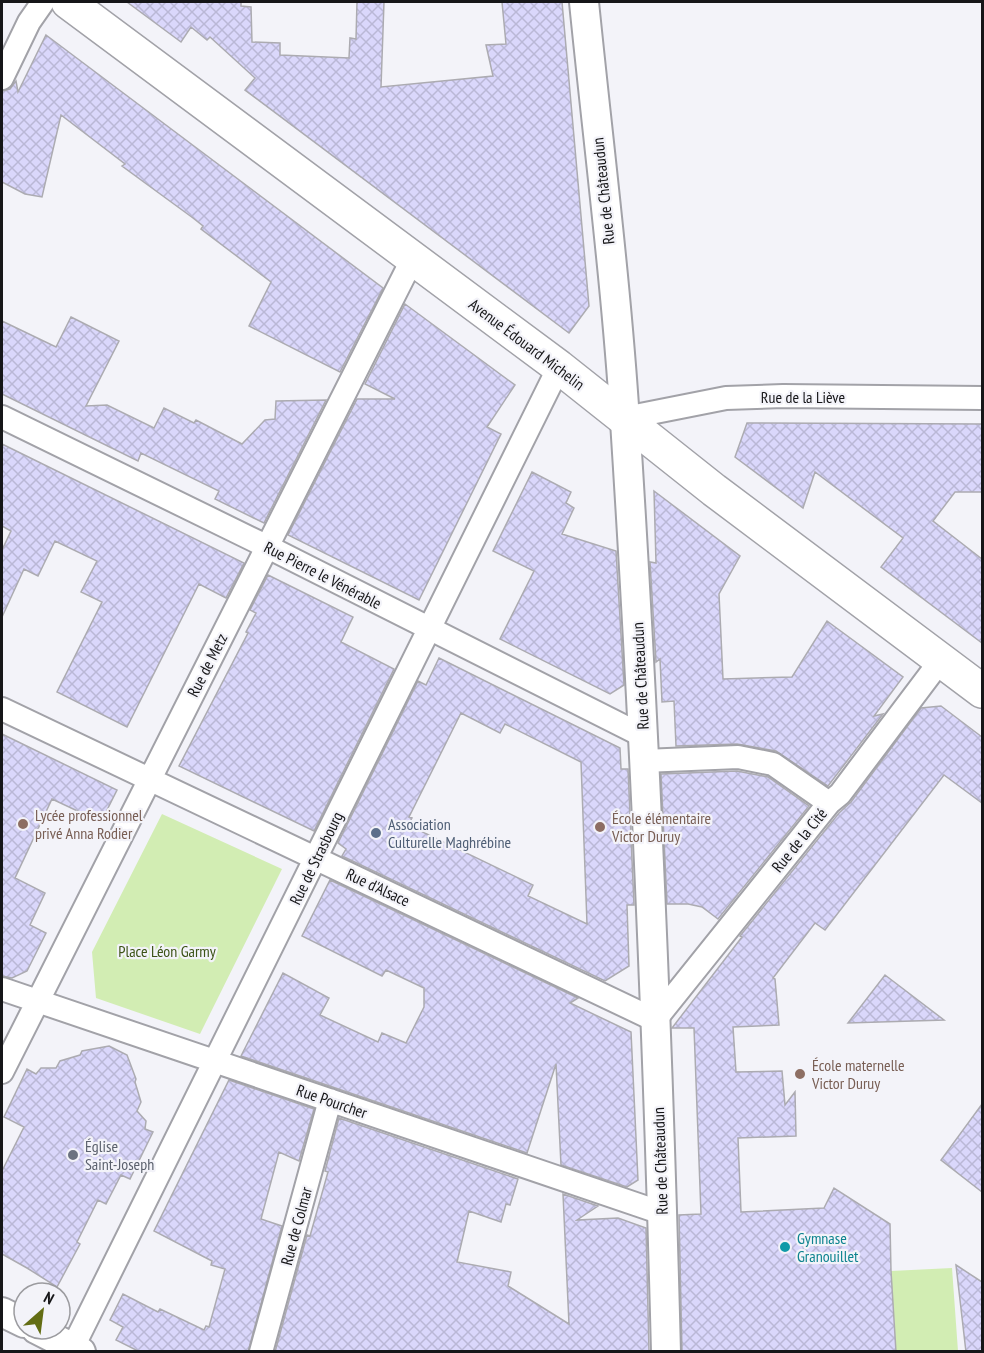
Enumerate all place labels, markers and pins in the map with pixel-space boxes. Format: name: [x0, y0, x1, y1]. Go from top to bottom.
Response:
place label: Lycée professionnel privé Anna Rodier: [35, 805, 143, 843]
place label: École élémentaire Victor Duruy: [611, 808, 711, 846]
place label: Association Culturelle Maghrébine: [388, 814, 511, 852]
marker: Lycée professionnel privé Anna Rodier: [16, 817, 30, 831]
marker: École élémentaire Victor Duruy: [593, 820, 607, 834]
marker: Association Culturelle Maghrébine: [369, 826, 383, 840]
place label: École maternelle Victor Duruy: [811, 1055, 905, 1093]
marker: École maternelle Victor Duruy: [793, 1067, 807, 1081]
place label: Église Saint-Joseph: [85, 1136, 154, 1174]
marker: Église Saint-Joseph: [66, 1148, 80, 1162]
place label: Gymnase Granouillet: [797, 1228, 859, 1266]
marker: Gymnase Granouillet: [778, 1240, 792, 1254]

